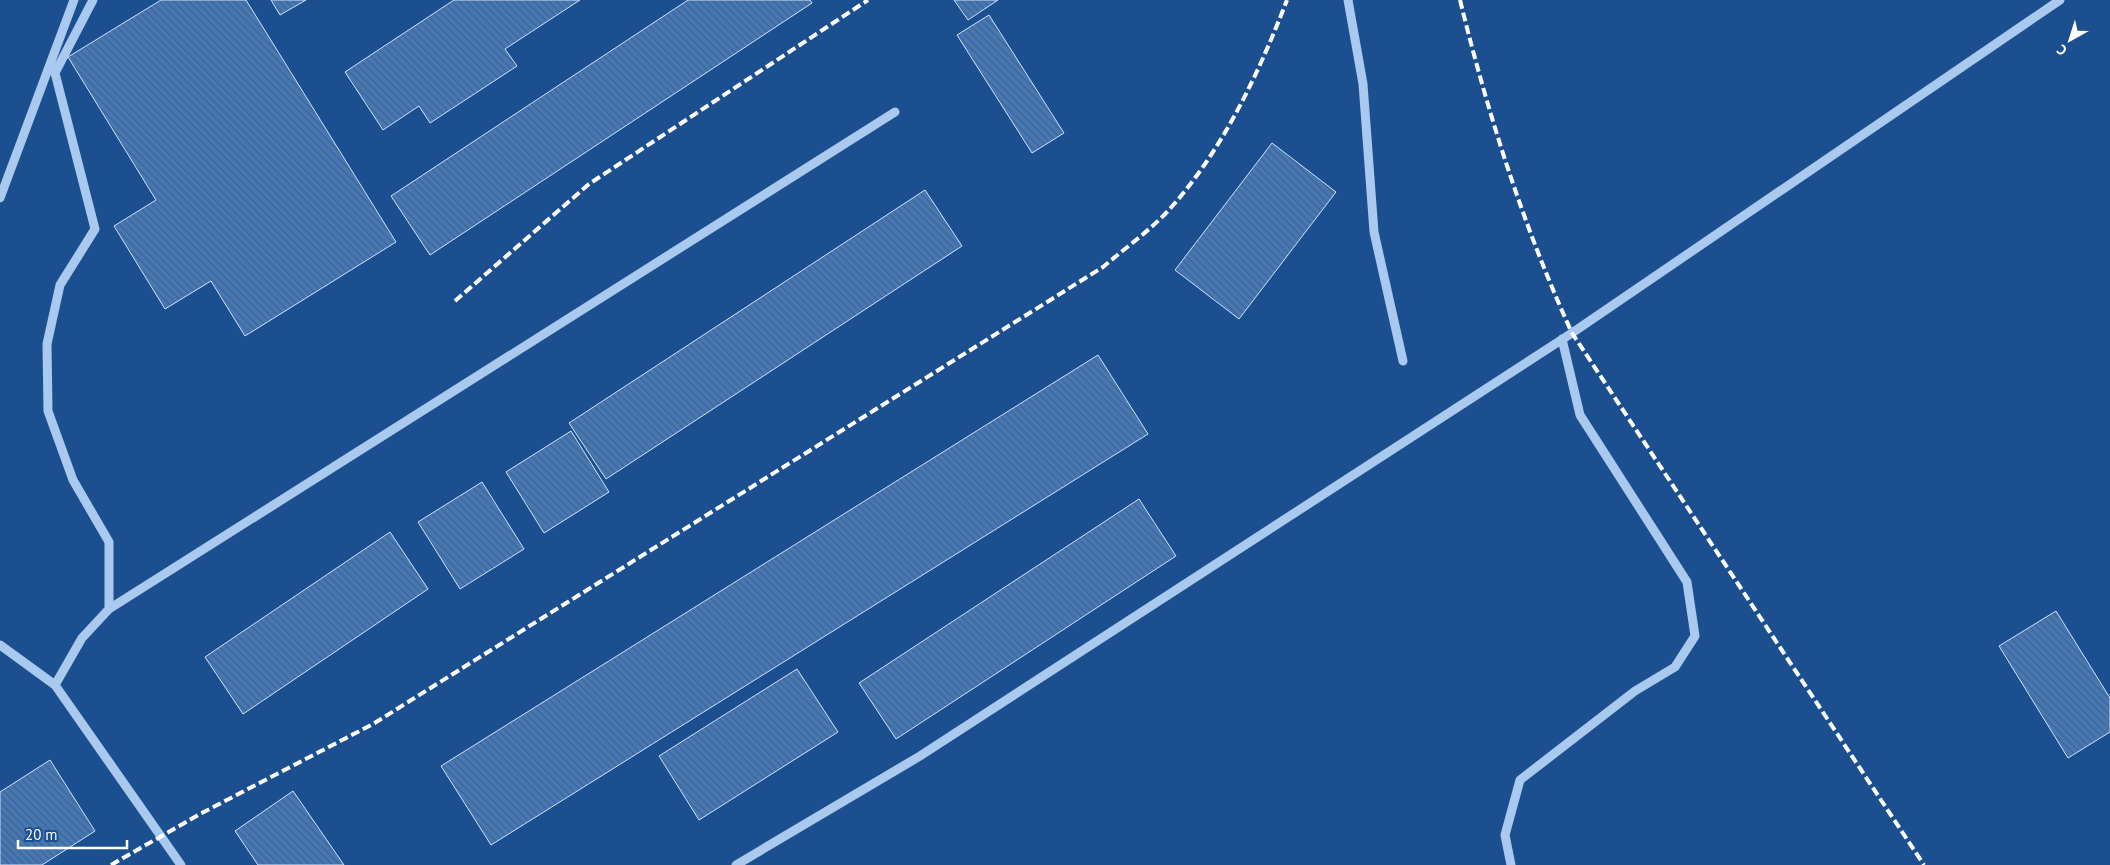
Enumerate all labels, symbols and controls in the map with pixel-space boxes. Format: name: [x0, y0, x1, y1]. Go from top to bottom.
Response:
north arrow: [2045, 15, 2095, 65]
text: С: [2053, 41, 2071, 60]
scale bar: [18, 818, 126, 850]
text: 20 m: [25, 825, 58, 844]

